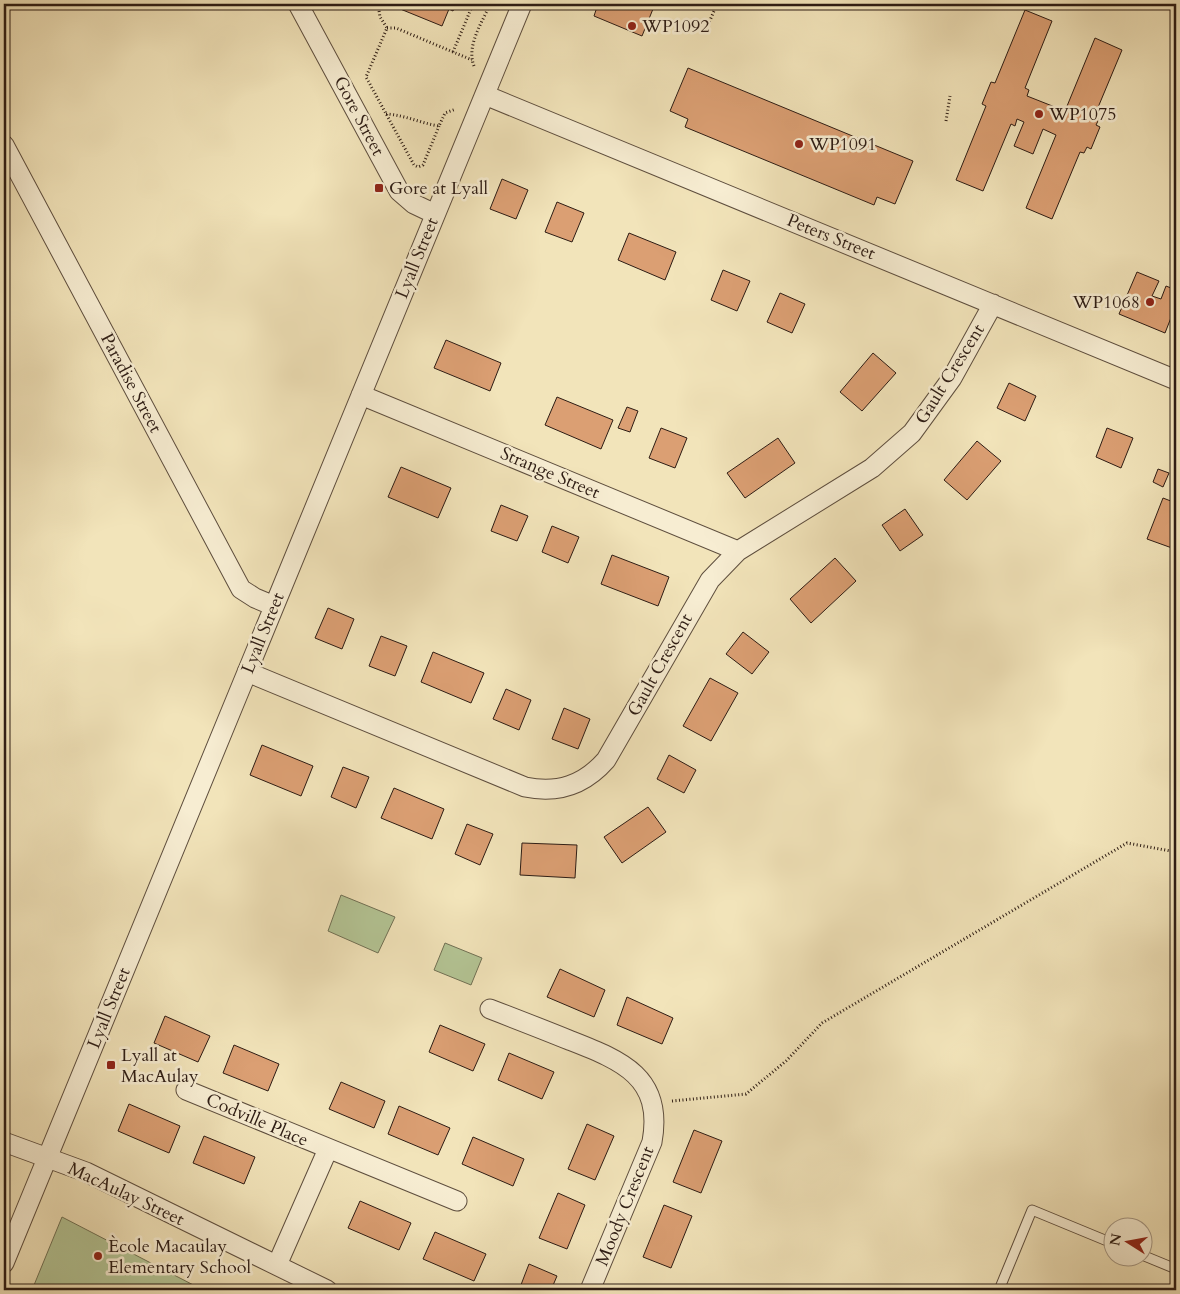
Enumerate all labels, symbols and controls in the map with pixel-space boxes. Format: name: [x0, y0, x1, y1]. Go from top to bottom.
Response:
place label: WP1092: [641, 14, 709, 39]
marker: WP1092: [626, 20, 638, 32]
street label: Gore Street: [328, 72, 391, 160]
place label: WP1075: [1048, 102, 1116, 127]
marker: WP1075: [1033, 108, 1045, 120]
place label: WP1091: [808, 132, 876, 157]
marker: WP1091: [793, 138, 805, 150]
place label: Gore at Lyall: [389, 176, 489, 201]
marker: Gore at Lyall: [373, 182, 385, 194]
street label: Peters Street: [783, 208, 879, 266]
street label: Lyall Street: [389, 213, 445, 302]
place label: WP1068: [1072, 290, 1140, 315]
marker: WP1068: [1144, 296, 1156, 308]
street label: Gault Crescent: [909, 319, 991, 429]
street label: Paradise Street: [94, 329, 168, 438]
street label: Strange Street: [496, 441, 604, 505]
street label: Lyall Street: [235, 588, 291, 677]
street label: Gault Crescent: [621, 609, 699, 721]
street label: Lyall Street: [81, 963, 137, 1052]
place label: Lyall at MacAulay: [121, 1043, 199, 1089]
marker: Lyall at MacAulay: [105, 1059, 117, 1071]
street label: Codville Place: [202, 1087, 312, 1153]
street label: Moody Crescent: [590, 1142, 661, 1270]
street label: MacAulay Street: [64, 1156, 188, 1232]
north arrow: [1102, 1216, 1152, 1266]
text: N: [1105, 1232, 1126, 1247]
place label: Ècole Macaulay Elementary School: [108, 1234, 251, 1280]
marker: Ècole Macaulay Elementary School: [92, 1250, 104, 1262]

